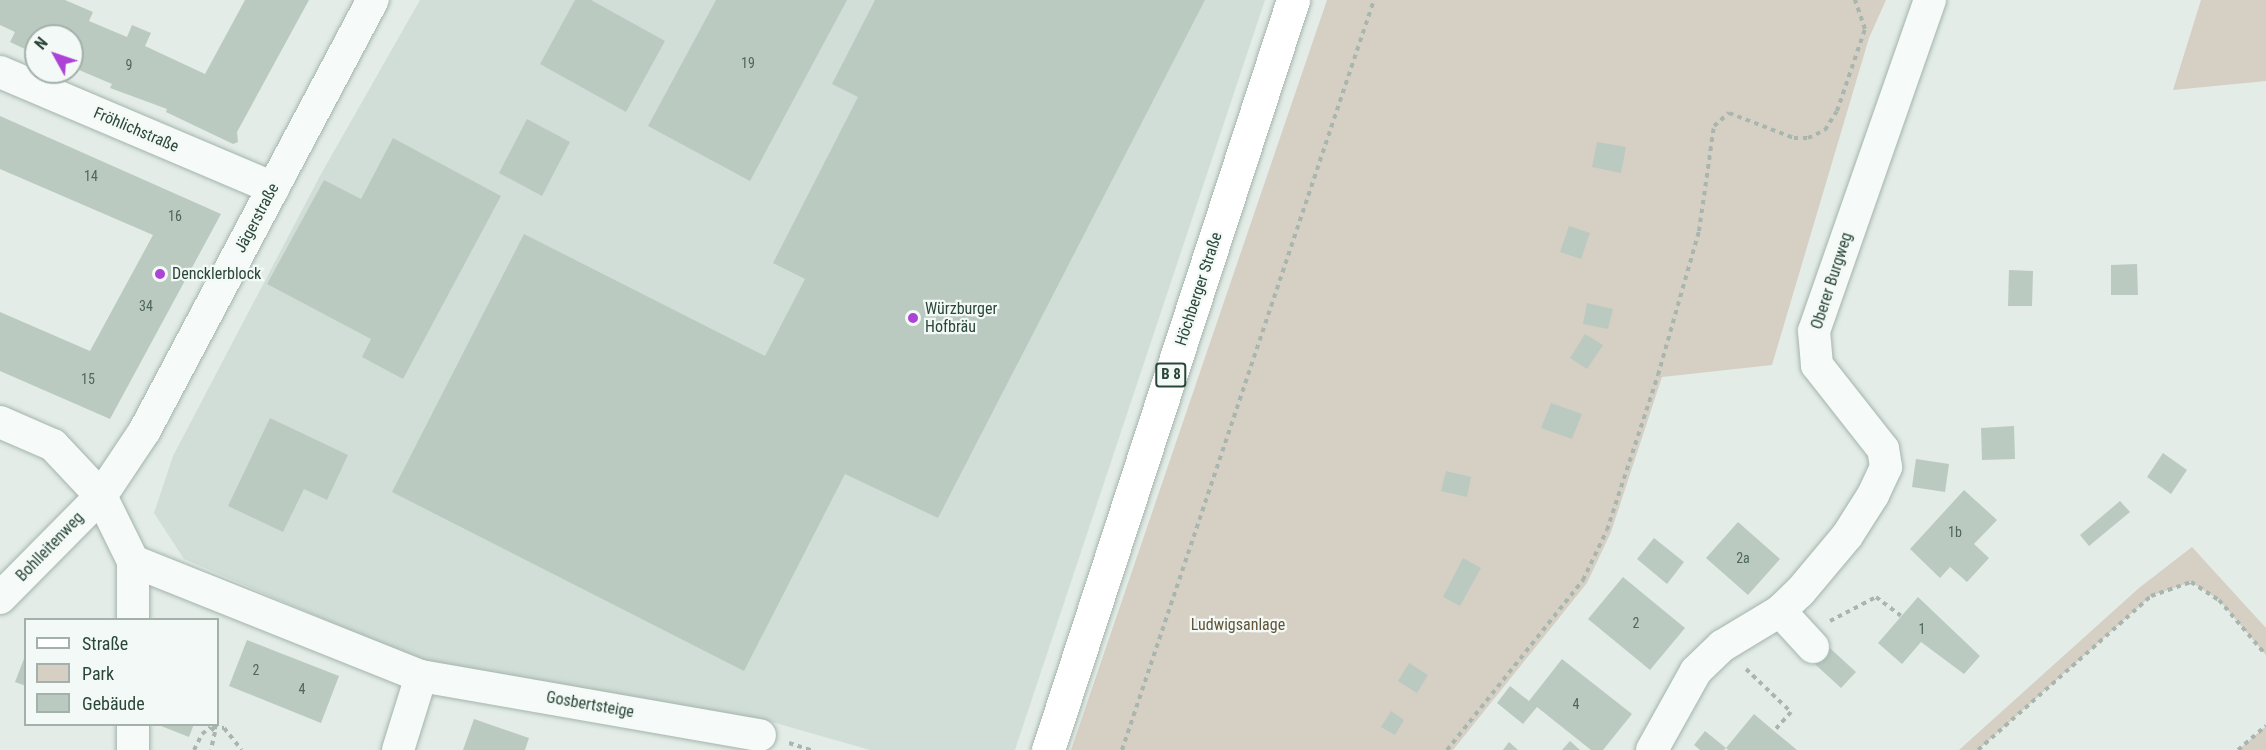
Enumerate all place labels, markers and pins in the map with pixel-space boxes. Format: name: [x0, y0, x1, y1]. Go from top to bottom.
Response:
place label: Dencklerblock: [172, 264, 261, 284]
marker: Dencklerblock: [153, 267, 167, 281]
place label: Würzburger Hofbräu: [925, 299, 997, 337]
marker: Würzburger Hofbräu: [906, 311, 920, 325]

